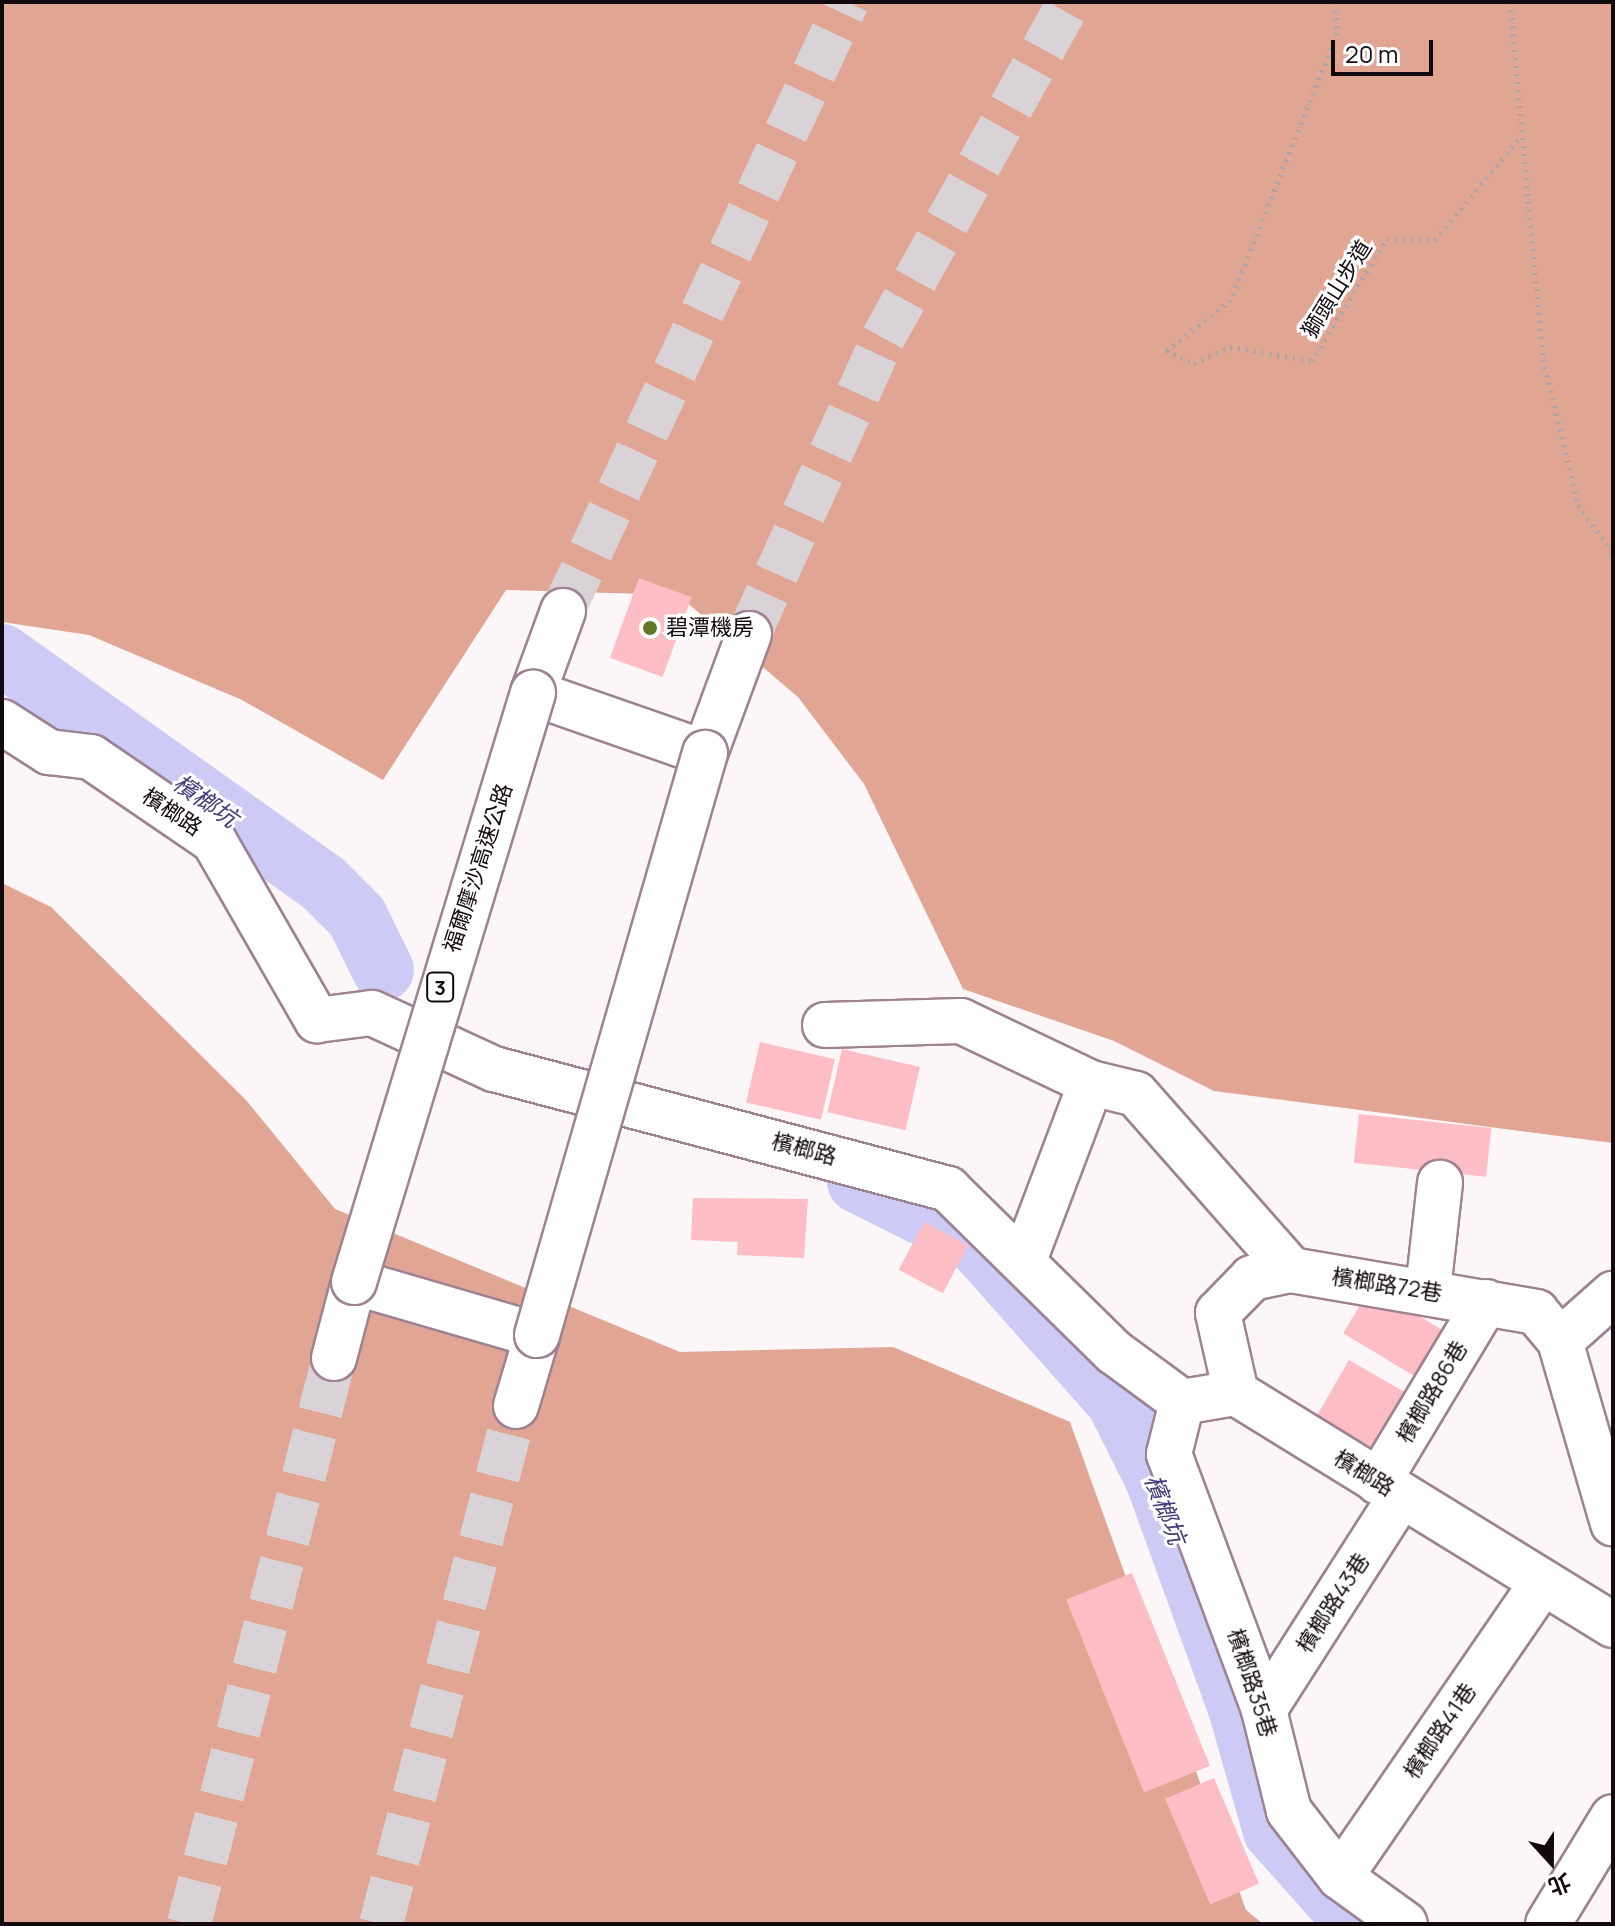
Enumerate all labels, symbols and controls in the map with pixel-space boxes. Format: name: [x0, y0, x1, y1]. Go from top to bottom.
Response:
scale bar: [1335, 24, 1437, 74]
text: 20 m: [1345, 37, 1398, 70]
street label: 獅頭山步道: [1297, 235, 1377, 343]
place label: 碧潭機房: [666, 615, 754, 641]
marker: 碧潭機房: [641, 619, 659, 637]
water label: 檳榔坑: [168, 768, 244, 832]
street label: 福爾摩沙高速公路: [438, 780, 518, 956]
street label: 檳榔路: [137, 783, 207, 841]
road number: 3: [426, 971, 454, 1003]
street label: 檳榔路: [769, 1128, 839, 1170]
street label: 檳榔路72巷: [1330, 1263, 1444, 1307]
street label: 檳榔路86巷: [1391, 1336, 1473, 1448]
street label: 檳榔路: [1329, 1444, 1399, 1502]
water label: 檳榔坑: [1140, 1470, 1192, 1548]
street label: 檳榔路43巷: [1291, 1548, 1375, 1658]
street label: 檳榔路35巷: [1222, 1625, 1282, 1741]
street label: 檳榔路41巷: [1398, 1678, 1482, 1784]
north arrow: [1511, 1822, 1591, 1902]
text: 北: [1544, 1866, 1575, 1902]

